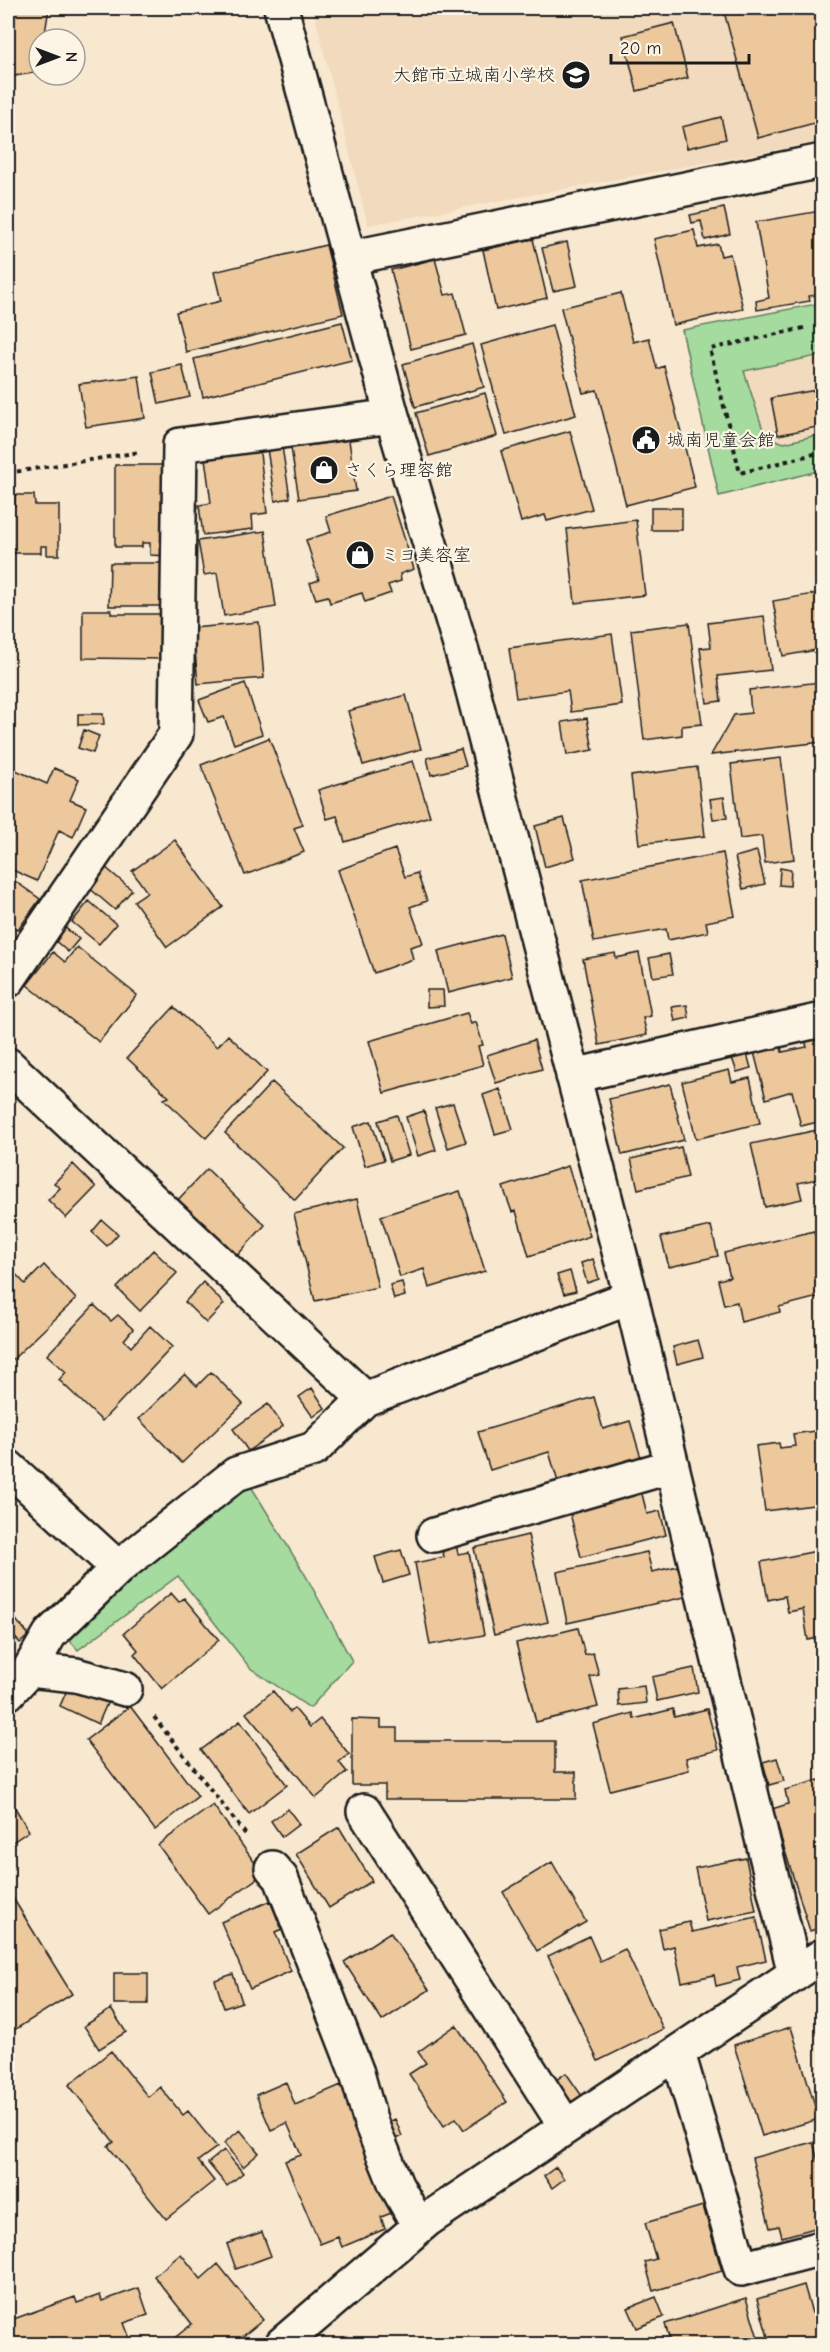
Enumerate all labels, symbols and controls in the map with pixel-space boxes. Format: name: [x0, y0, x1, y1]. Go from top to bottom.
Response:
north arrow: [27, 27, 87, 87]
scale bar: [611, 27, 749, 65]
text: 20 m: [620, 38, 661, 59]
text: N: [62, 52, 80, 62]
school or university icon: 大館市立城南小学校: [560, 59, 592, 91]
place label: 大館市立城南小学校: [393, 65, 555, 86]
public building icon: 城南児童会館: [630, 424, 662, 456]
place label: 城南児童会館: [667, 430, 775, 451]
shop icon: さくら理容館: [308, 454, 340, 486]
place label: さくら理容館: [345, 460, 453, 481]
shop icon: ミヨ美容室: [344, 539, 376, 571]
place label: ミヨ美容室: [381, 545, 471, 566]

